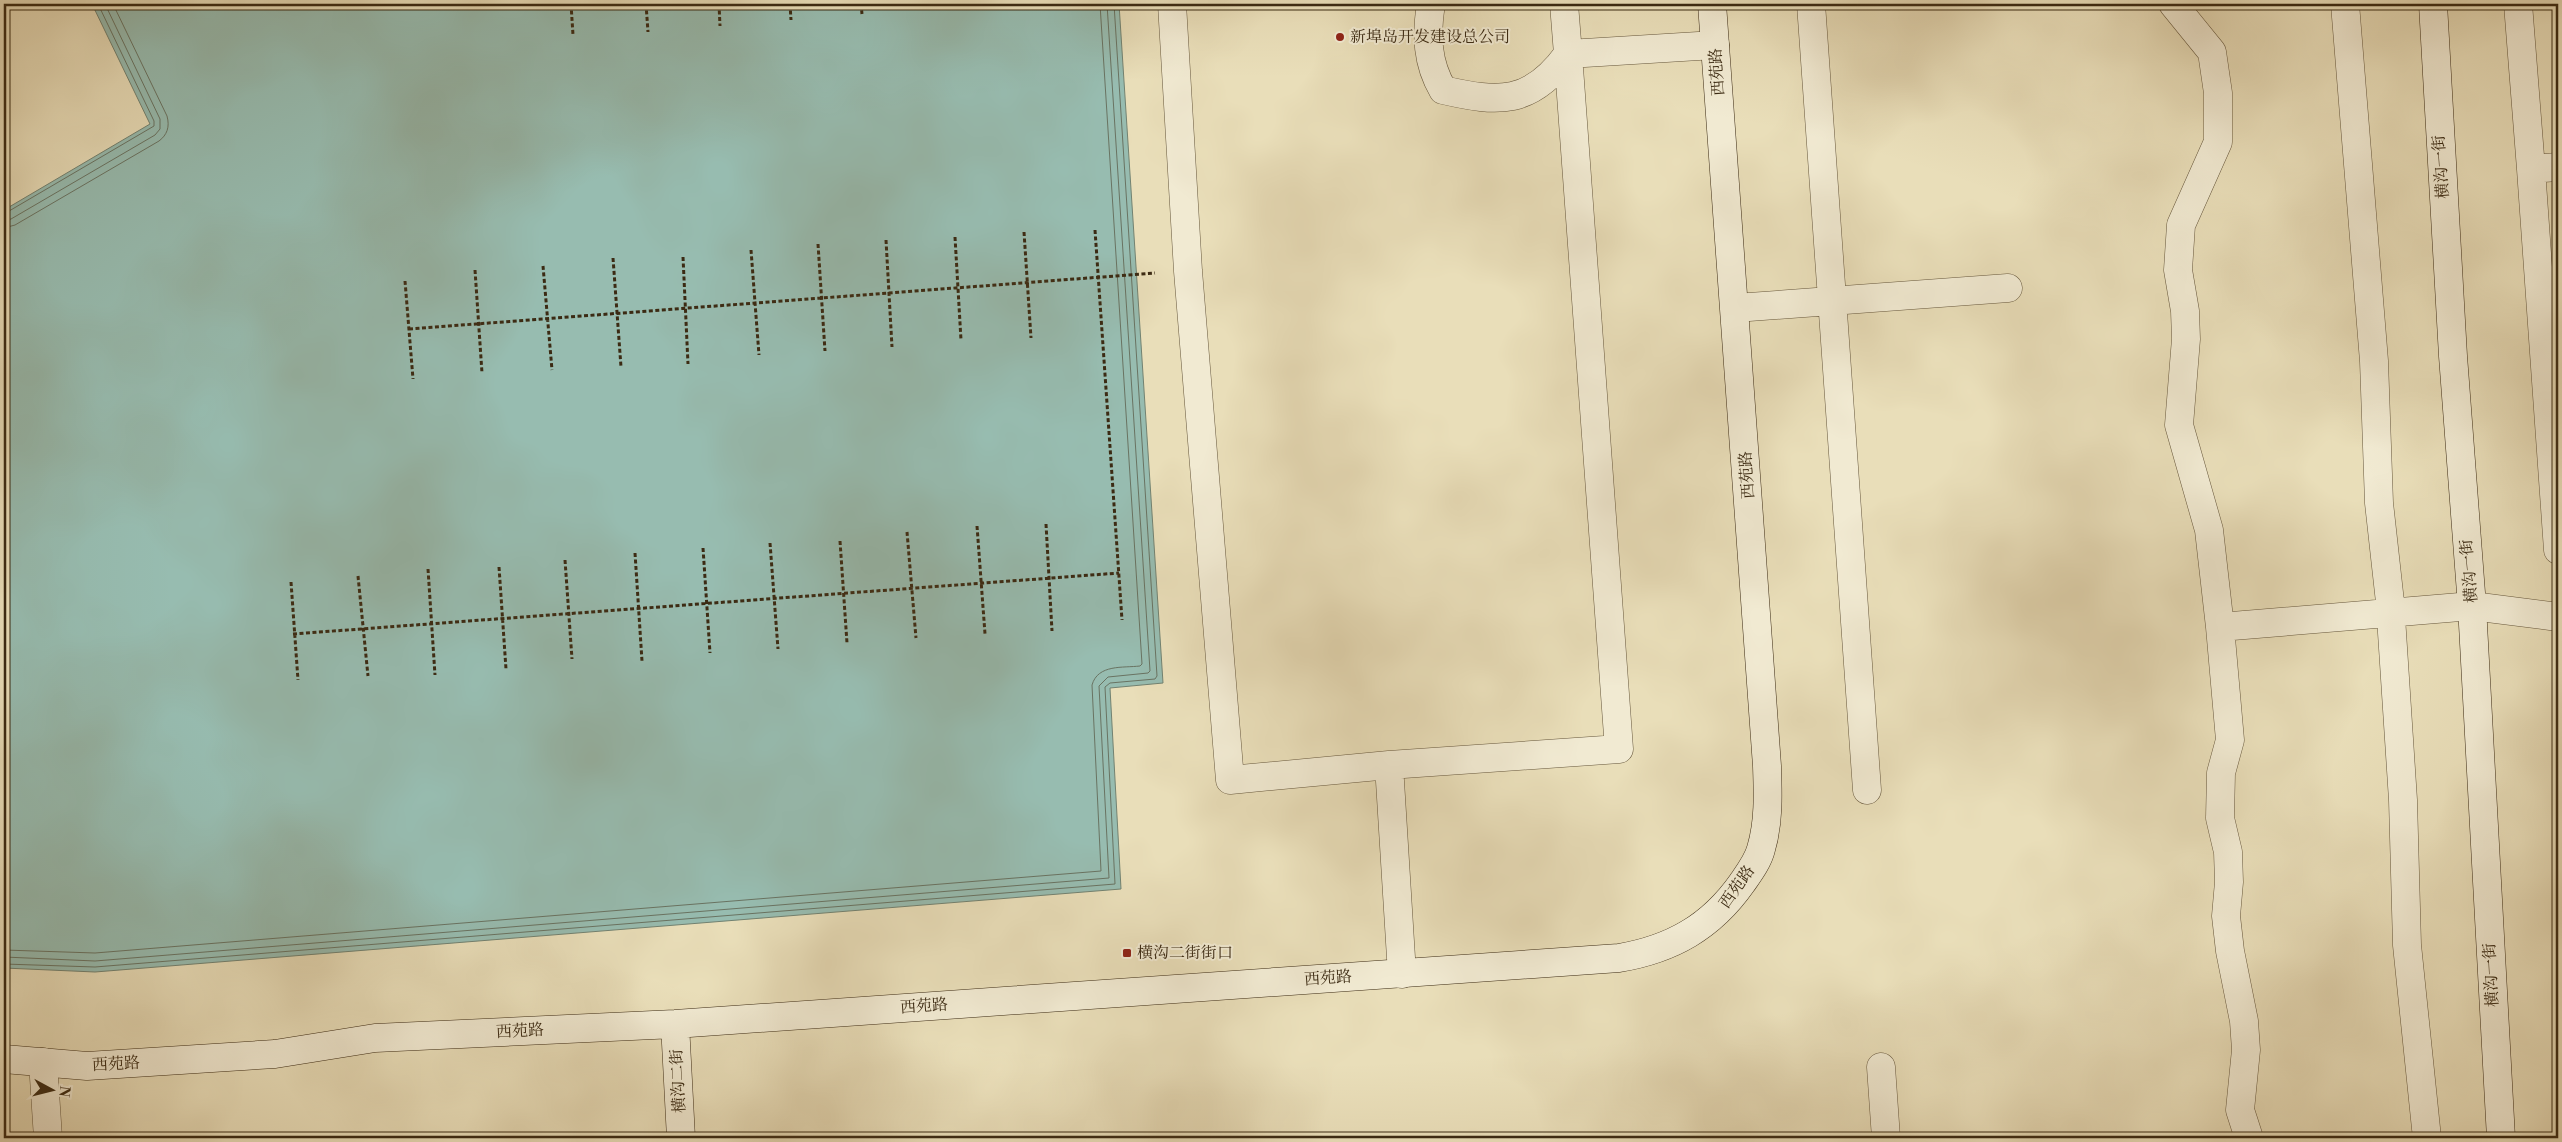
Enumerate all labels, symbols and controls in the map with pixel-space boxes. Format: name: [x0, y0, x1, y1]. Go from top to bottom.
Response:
place label: 新埠岛开发建设总公司: [1350, 27, 1510, 47]
marker: 新埠岛开发建设总公司: [1334, 31, 1346, 43]
street label: 西苑路: [1705, 47, 1729, 97]
street label: 横沟一街: [2429, 134, 2453, 200]
street label: 西苑路: [1735, 450, 1759, 500]
street label: 横沟一街: [2456, 538, 2482, 604]
street label: 西苑路: [1715, 862, 1759, 912]
place label: 横沟二街街口: [1137, 943, 1233, 963]
street label: 横沟一街: [2479, 943, 2503, 1007]
marker: 横沟二街街口: [1121, 947, 1133, 959]
street label: 西苑路: [1303, 966, 1353, 990]
street label: 西苑路: [899, 994, 949, 1018]
street label: 西苑路: [496, 1020, 544, 1042]
street label: 横沟二街: [666, 1049, 690, 1113]
street label: 西苑路: [92, 1053, 140, 1075]
north arrow: [28, 1064, 78, 1114]
text: N: [54, 1085, 74, 1098]

